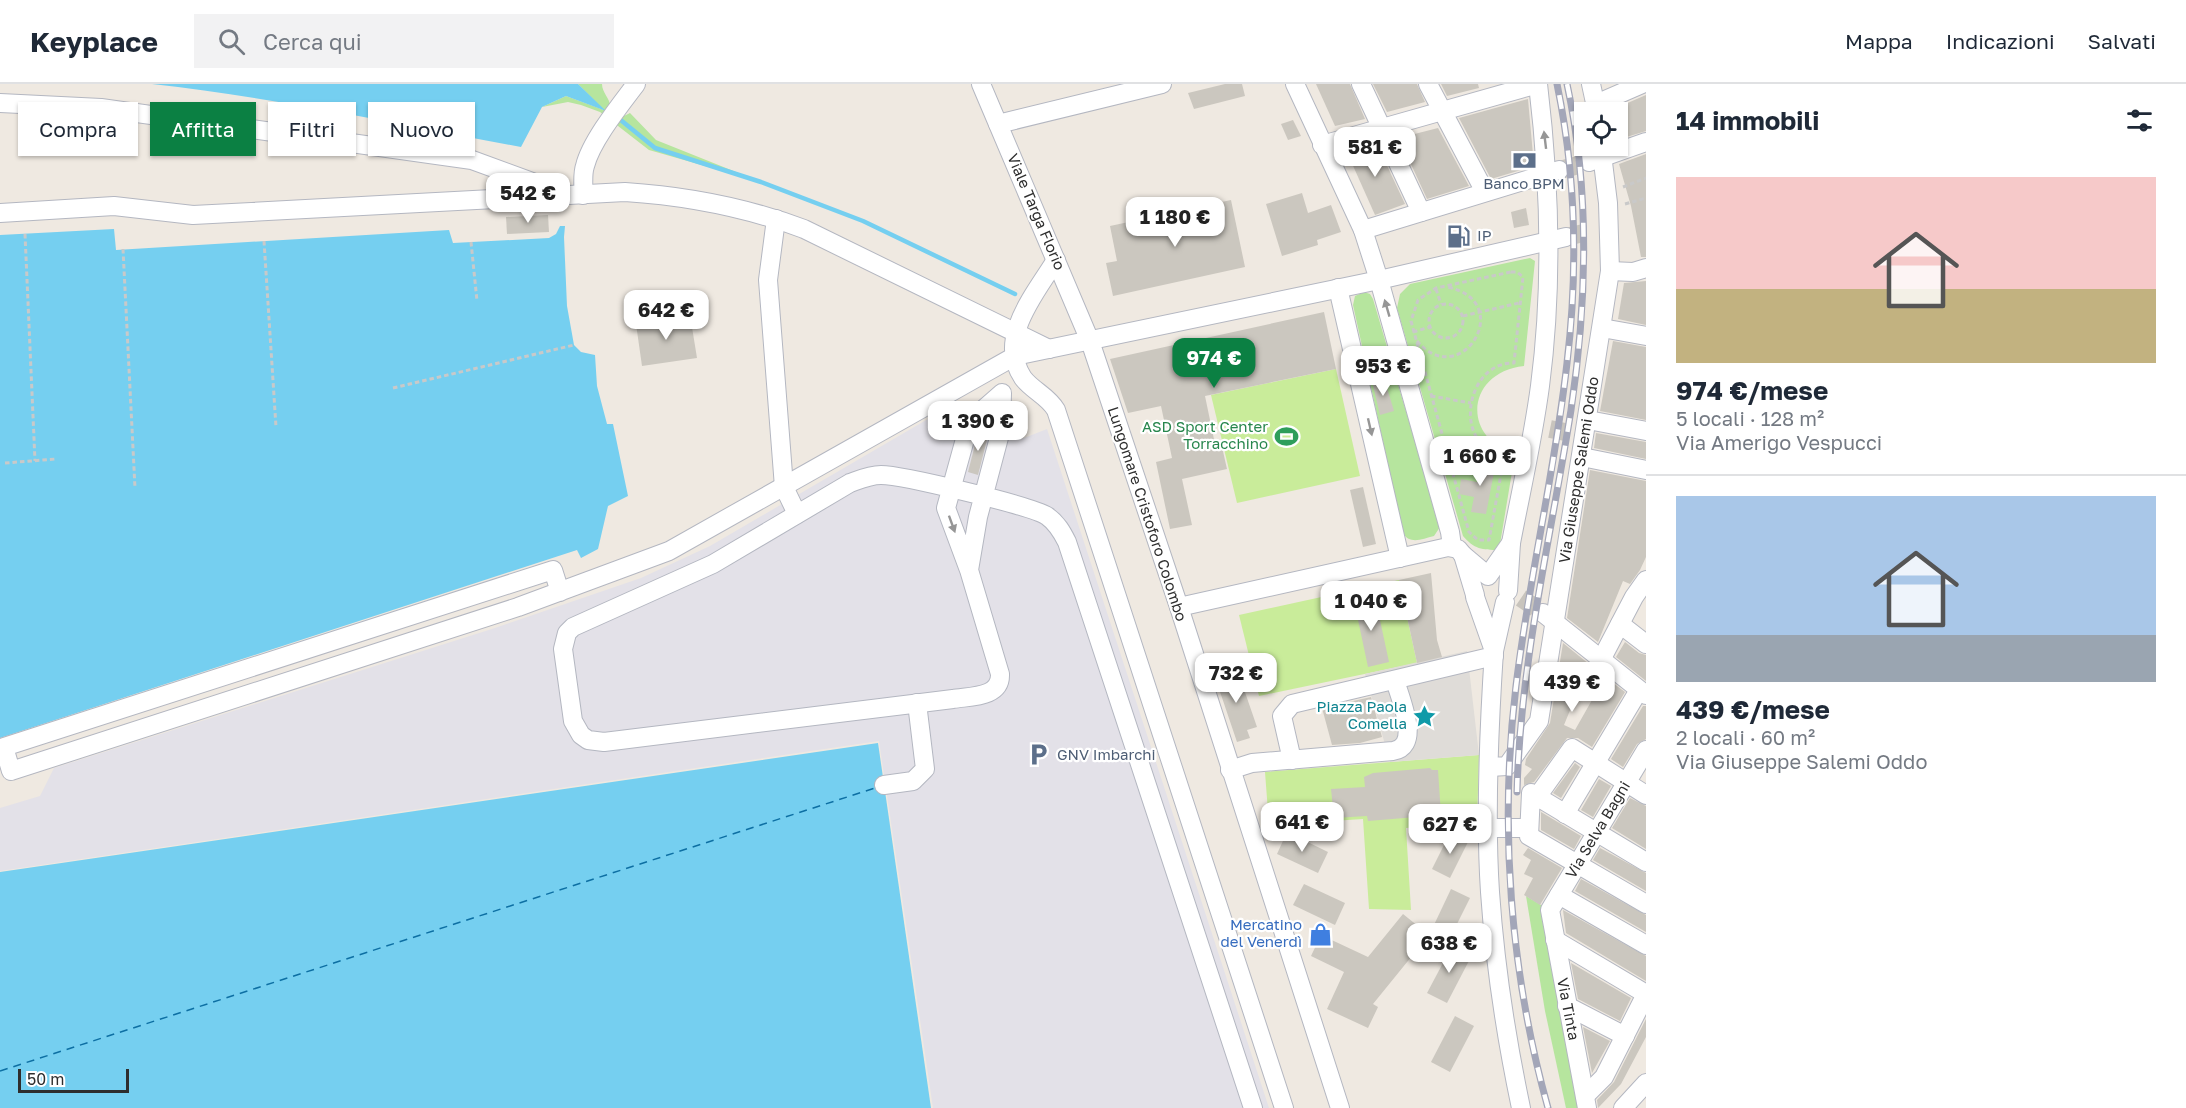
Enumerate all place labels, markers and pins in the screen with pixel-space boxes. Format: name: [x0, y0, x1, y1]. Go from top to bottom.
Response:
pin: 581 €: [1333, 127, 1417, 178]
bank icon: Banco BPM: [1511, 147, 1537, 173]
pin: 542 €: [486, 173, 570, 224]
place label: Banco BPM: [1483, 174, 1565, 192]
pin: 1 180 €: [1120, 197, 1230, 248]
fuel station icon: IP: [1446, 223, 1472, 249]
place label: IP: [1477, 226, 1492, 244]
pin: 642 €: [624, 290, 708, 341]
pin: 974 €: [1172, 338, 1256, 389]
pin: 953 €: [1341, 346, 1425, 397]
pin: 1 390 €: [923, 401, 1033, 452]
place label: ASD Sport Center Torracchino: [1142, 417, 1268, 452]
sports icon: ASD Sport Center Torracchino: [1273, 423, 1299, 449]
pin: 1 660 €: [1425, 436, 1535, 487]
pin: 1 040 €: [1316, 581, 1426, 632]
pin: 732 €: [1194, 653, 1278, 704]
pin: 439 €: [1530, 662, 1614, 713]
place label: Piazza Paola Comella: [1317, 697, 1407, 732]
place icon: Piazza Paola Comella: [1412, 703, 1438, 729]
parking icon: GNV Imbarchi: [1026, 742, 1052, 768]
place label: GNV Imbarchi: [1057, 745, 1156, 763]
pin: 641 €: [1260, 802, 1344, 853]
pin: 627 €: [1408, 804, 1492, 855]
place label: Mercatino del Venerdì: [1221, 915, 1302, 950]
shop icon: Mercatino del Venerdì: [1307, 921, 1333, 947]
pin: 638 €: [1407, 923, 1491, 974]

